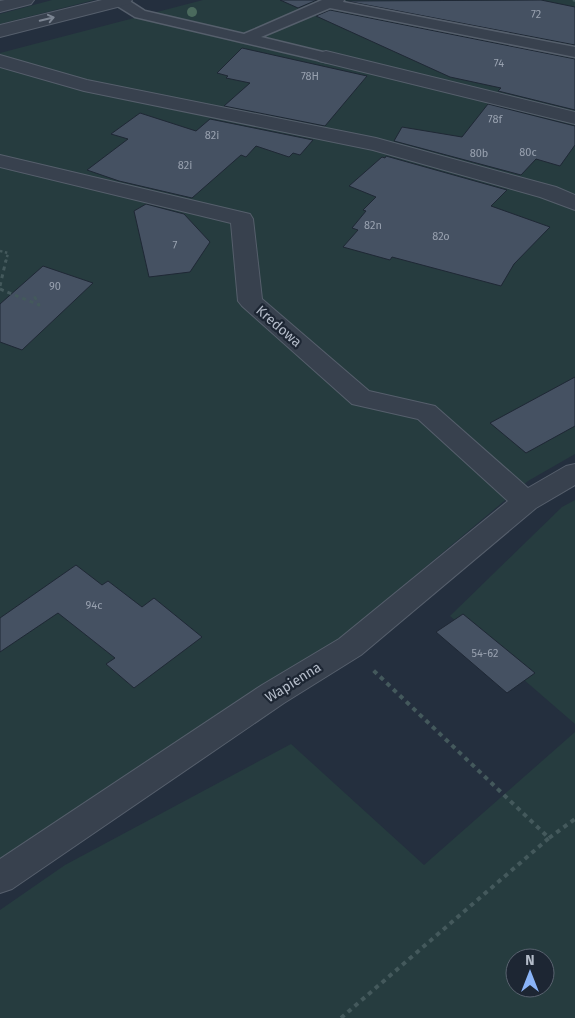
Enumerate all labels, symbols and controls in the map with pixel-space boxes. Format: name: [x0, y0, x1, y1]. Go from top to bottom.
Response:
house number: 72: [531, 8, 541, 21]
one-way arrow: [39, 14, 55, 23]
house number: 74: [494, 57, 504, 70]
house number: 78H: [301, 70, 319, 83]
house number: 78f: [488, 113, 504, 126]
house number: 82i: [205, 129, 219, 142]
house number: 80c: [519, 146, 537, 159]
house number: 80b: [470, 147, 488, 160]
house number: 82i: [178, 159, 192, 172]
house number: 82n: [364, 219, 382, 232]
house number: 82o: [432, 230, 450, 243]
house number: 7: [173, 239, 178, 252]
house number: 90: [49, 280, 61, 293]
street label: Kredowa: [252, 302, 305, 351]
house number: 94c: [86, 599, 102, 612]
house number: 54-62: [472, 647, 498, 660]
street label: Wapienna: [262, 659, 324, 706]
north arrow: [505, 948, 555, 998]
text: N: [525, 952, 535, 969]

